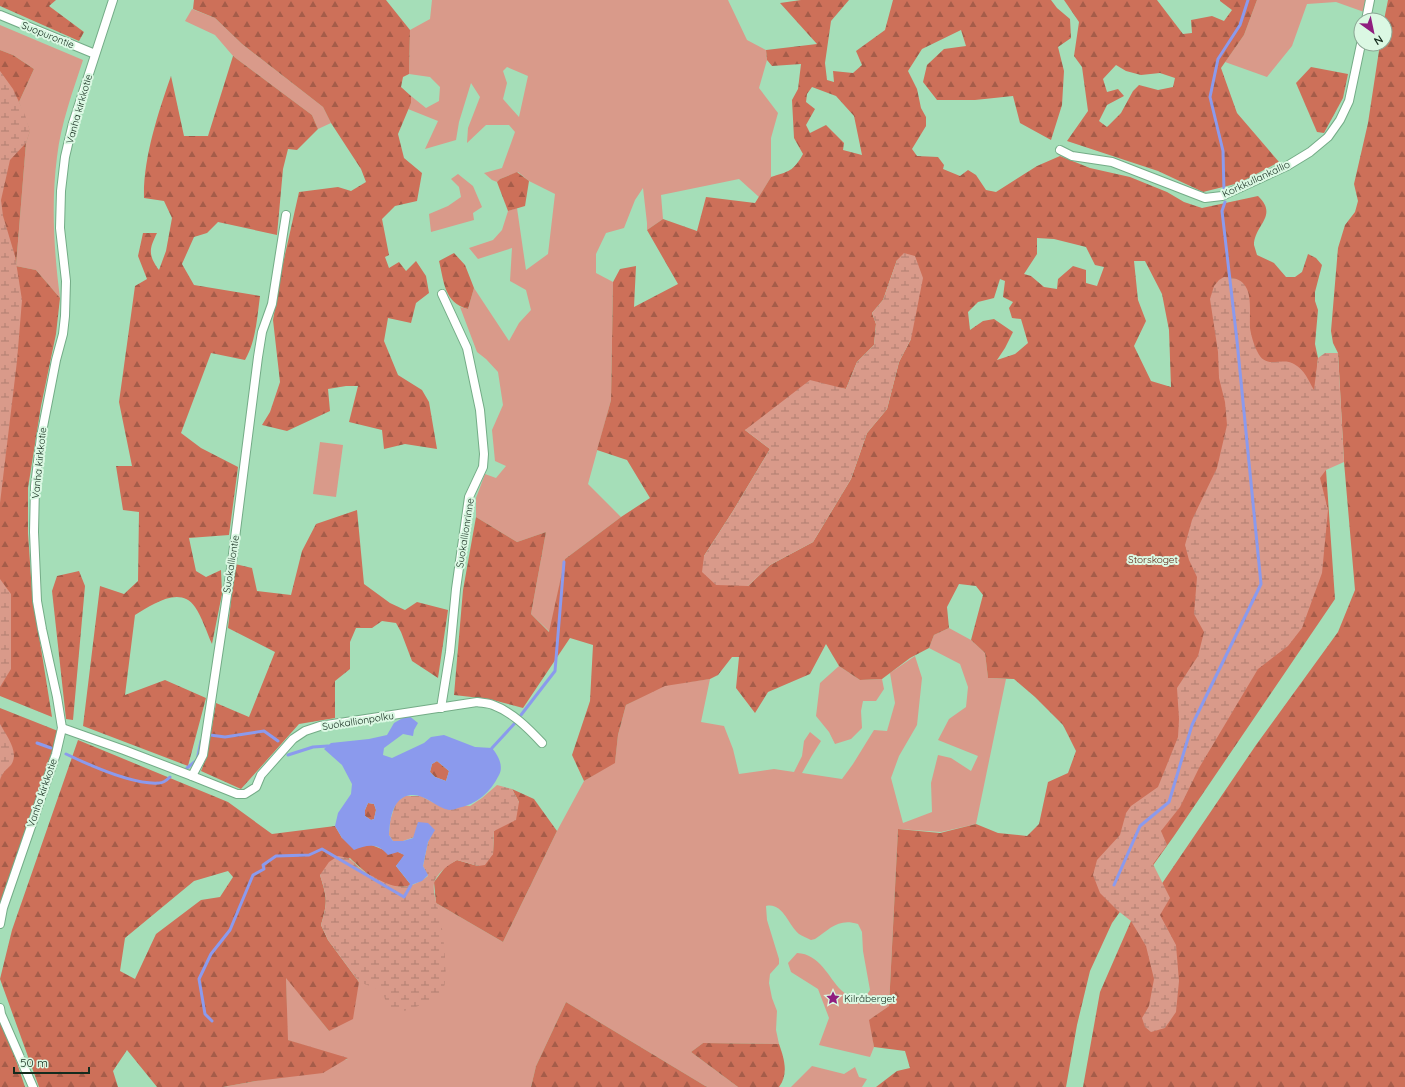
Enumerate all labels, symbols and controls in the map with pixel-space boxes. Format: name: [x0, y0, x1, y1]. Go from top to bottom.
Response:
north arrow: [1353, 12, 1393, 52]
street label: Suopurontie: [20, 19, 77, 52]
text: N: [1371, 32, 1386, 48]
street label: Vanha kirkkotie: [63, 72, 95, 145]
street label: Korkkullankallio: [1220, 158, 1292, 200]
street label: Vanha kirkkotie: [29, 426, 49, 499]
street label: Suokallionrinne: [453, 497, 477, 569]
street label: Suokalliontie: [220, 534, 242, 594]
park label: Storskoget: [1128, 553, 1179, 566]
street label: Suokallionpolku: [321, 709, 395, 733]
street label: Vanha kirkkotie: [24, 757, 60, 829]
place icon: Kilråberget: [825, 990, 841, 1006]
place label: Kilråberget: [844, 992, 896, 1005]
scale bar: [14, 1049, 89, 1075]
text: 50 m: [20, 1055, 48, 1070]

